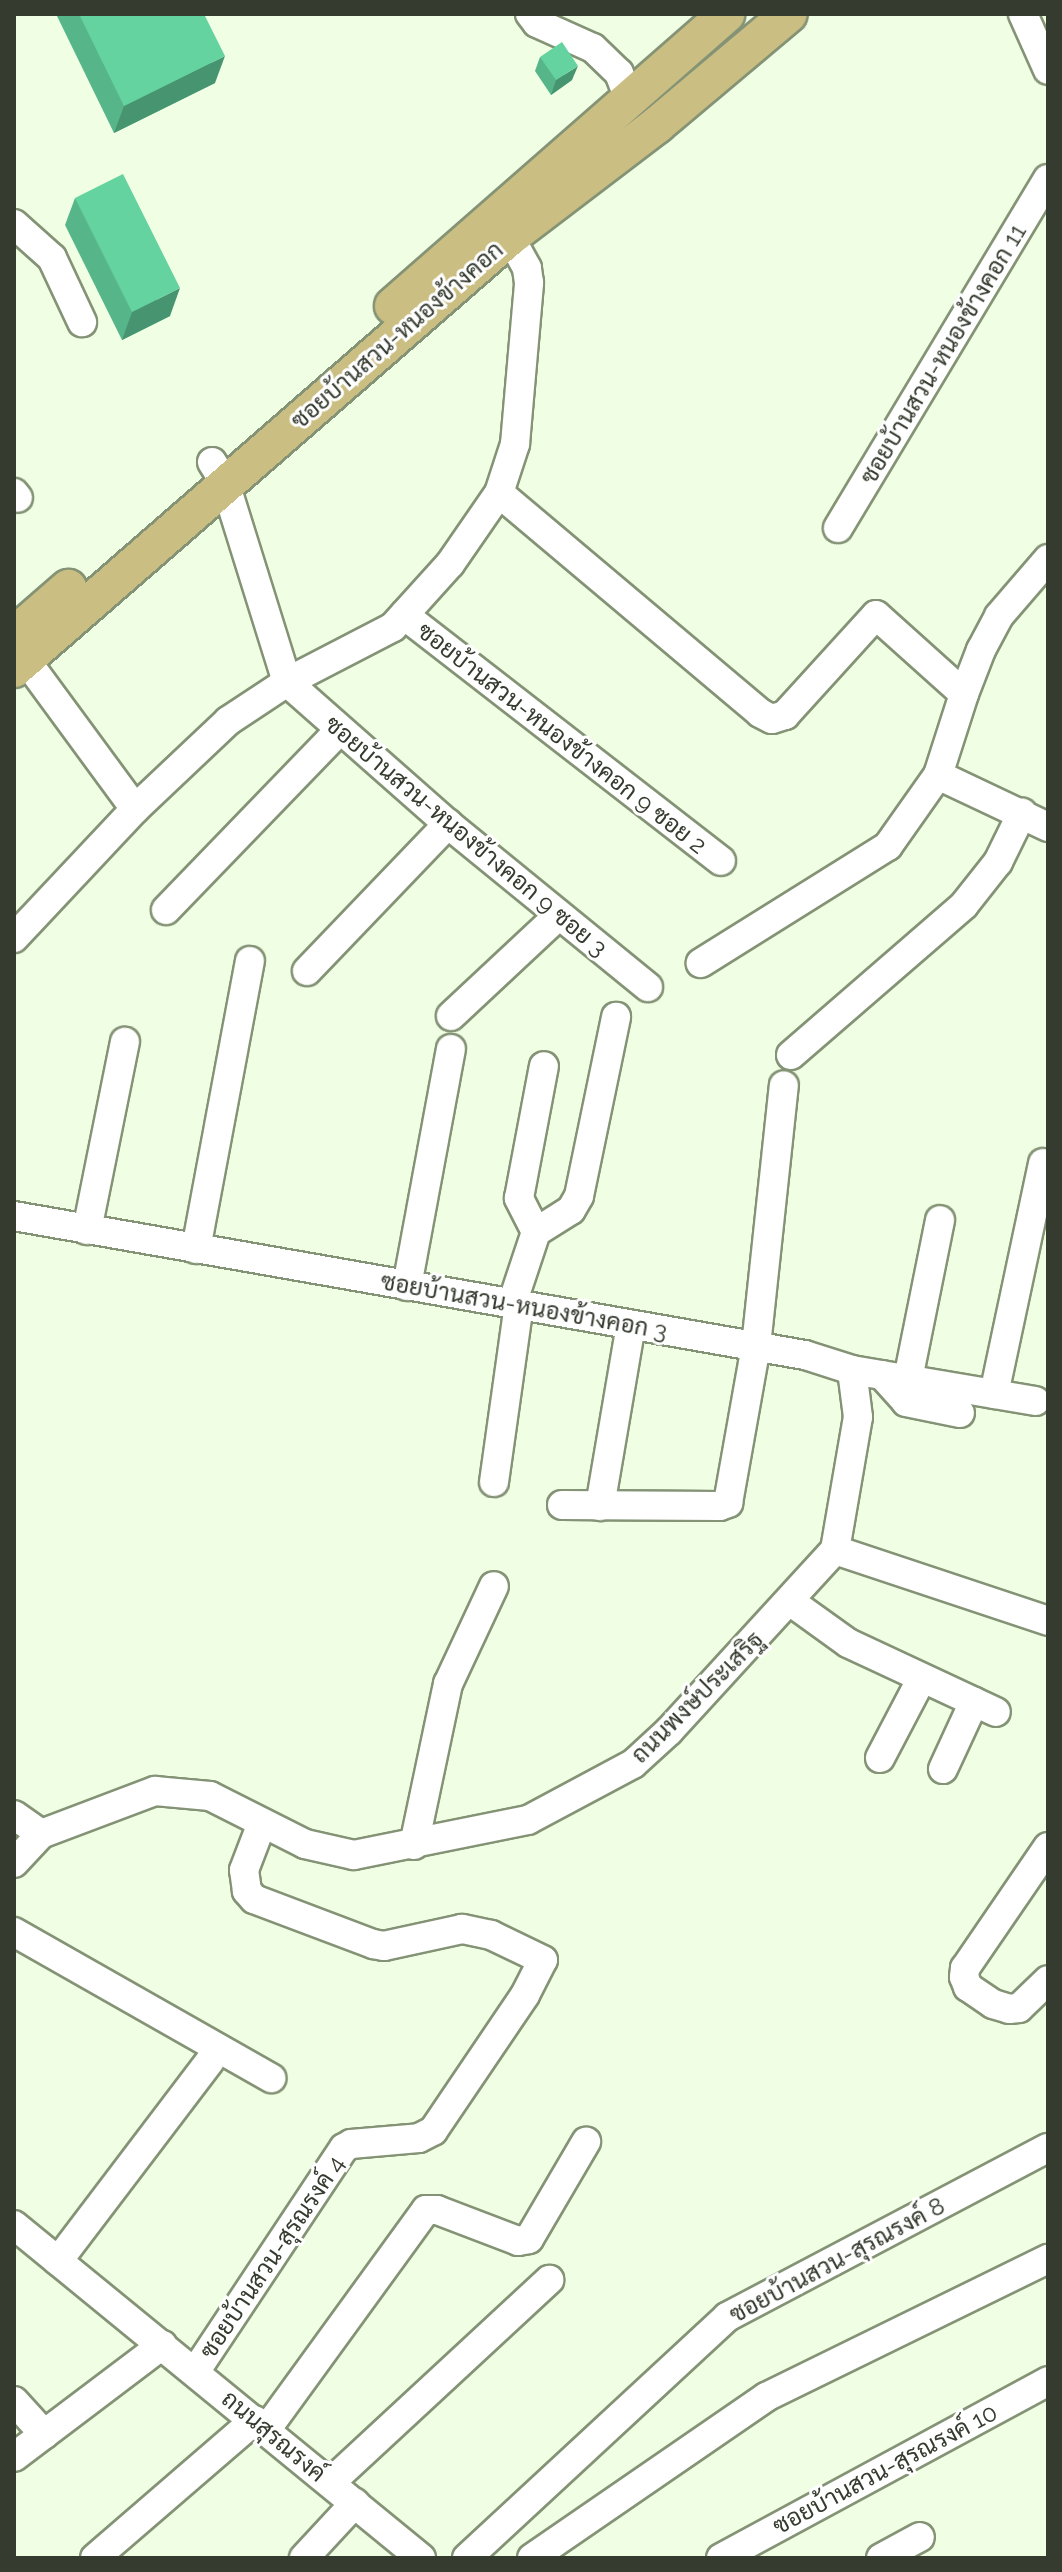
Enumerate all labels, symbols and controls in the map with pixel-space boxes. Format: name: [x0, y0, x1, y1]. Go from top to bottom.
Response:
street label: ซอยบ้านสวน-หนองข้างคอก 11: [854, 219, 1032, 489]
street label: ซอยบ้านสวน-หนองข้างคอก: [285, 235, 509, 435]
street label: ซอยบ้านสวน-หนองข้างคอก 9 ซอย 2: [412, 616, 712, 860]
street label: ซอยบ้านสวน-หนองข้างคอก 9 ซอย 3: [319, 710, 613, 962]
street label: ซอยบ้านสวน-หนองข้างคอก 3: [379, 1267, 669, 1345]
street label: ถนนพงษ์ประเสริฐ: [625, 1625, 769, 1769]
street label: ซอยบ้านสวน-สุรณรงค์ 4: [193, 2150, 351, 2364]
street label: ซอยบ้านสวน-สุรณรงค์ 8: [725, 2191, 949, 2329]
street label: ถนนสุรณรงค์: [216, 2384, 332, 2488]
street label: ซอยบ้านสวน-สุรณรงค์ 10: [768, 2398, 1002, 2540]

